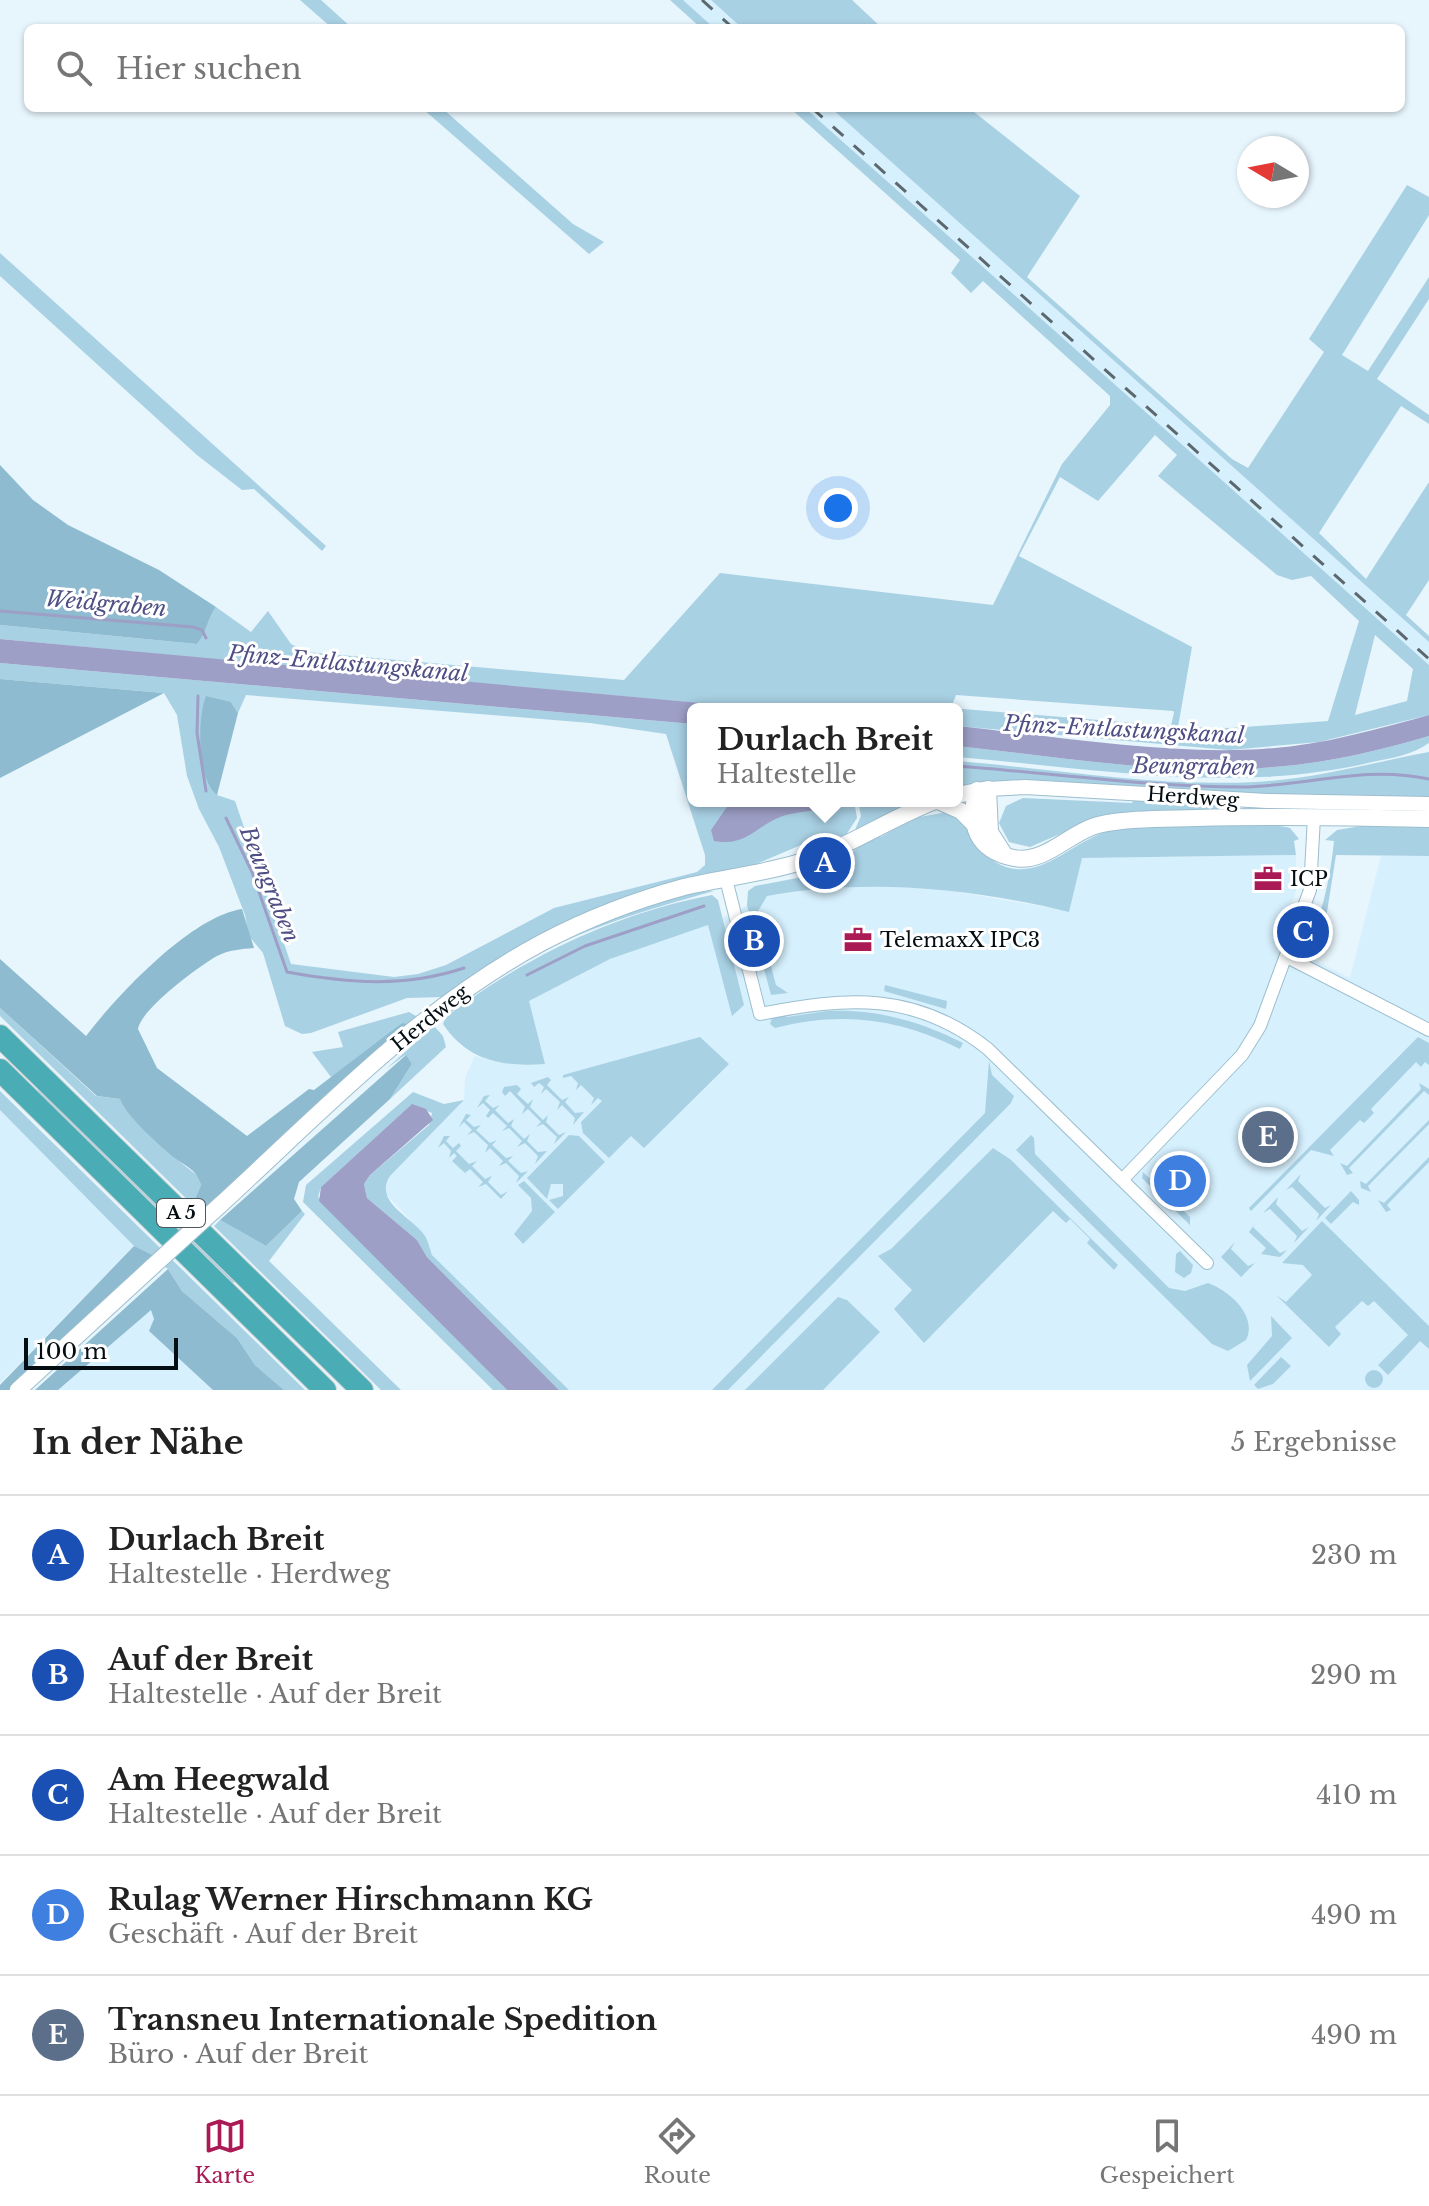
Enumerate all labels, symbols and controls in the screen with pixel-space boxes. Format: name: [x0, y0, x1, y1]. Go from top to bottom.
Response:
search box: [24, 24, 1405, 112]
icon: search: [52, 46, 96, 90]
text: Hier suchen: [116, 50, 302, 87]
north arrow: [1237, 136, 1309, 208]
your location: [818, 488, 858, 528]
water label: Weidgraben: [44, 585, 168, 622]
water label: Pfinz-Entlastungskanal: [226, 639, 469, 687]
popup: [687, 703, 963, 807]
water label: Pfinz-Entlastungskanal: [1002, 710, 1245, 749]
text: Durlach Breit: [717, 721, 933, 758]
water label: Beungraben: [1131, 752, 1256, 781]
text: Haltestelle: [717, 758, 857, 790]
street label: Herdweg: [1146, 782, 1241, 812]
water label: Beungraben: [234, 821, 305, 946]
pin: A: [799, 833, 851, 893]
office icon: ICP: [1253, 864, 1283, 894]
place label: ICP: [1290, 867, 1328, 891]
pin: C: [1277, 902, 1329, 962]
pin: B: [728, 911, 780, 971]
office icon: TelemaxX IPC3: [843, 925, 873, 955]
place label: TelemaxX IPC3: [880, 928, 1040, 952]
street label: Herdweg: [387, 979, 474, 1056]
pin: E: [1242, 1107, 1294, 1167]
pin: D: [1154, 1151, 1206, 1211]
road number: A 5: [157, 1199, 205, 1227]
scale bar: [24, 1334, 178, 1370]
text: 100 m: [36, 1338, 107, 1365]
text: In der Nähe: [32, 1421, 244, 1463]
text: 5 Ergebnisse: [1231, 1426, 1397, 1458]
text: Durlach Breit: [108, 1521, 324, 1558]
text: A: [47, 1539, 69, 1571]
text: 230 m: [1311, 1539, 1397, 1571]
text: Haltestelle · Herdweg: [108, 1558, 390, 1590]
text: Auf der Breit: [108, 1641, 313, 1678]
text: B: [48, 1659, 68, 1691]
text: 290 m: [1310, 1659, 1397, 1691]
text: Haltestelle · Auf der Breit: [108, 1678, 442, 1710]
text: Am Heegwald: [108, 1761, 330, 1798]
text: C: [47, 1779, 69, 1811]
text: 410 m: [1316, 1779, 1397, 1811]
text: Haltestelle · Auf der Breit: [108, 1798, 442, 1830]
text: Rulag Werner Hirschmann KG: [108, 1881, 593, 1918]
text: D: [46, 1899, 70, 1931]
text: 490 m: [1311, 1899, 1397, 1931]
text: Geschäft · Auf der Breit: [108, 1918, 418, 1950]
text: Transneu Internationale Spedition: [108, 2001, 657, 2038]
text: E: [48, 2019, 68, 2051]
text: 490 m: [1311, 2019, 1397, 2051]
text: Büro · Auf der Breit: [108, 2038, 368, 2070]
tab: Karte: [194, 2114, 255, 2189]
tab: Route: [644, 2114, 711, 2189]
tab: Gespeichert: [1100, 2114, 1235, 2189]

